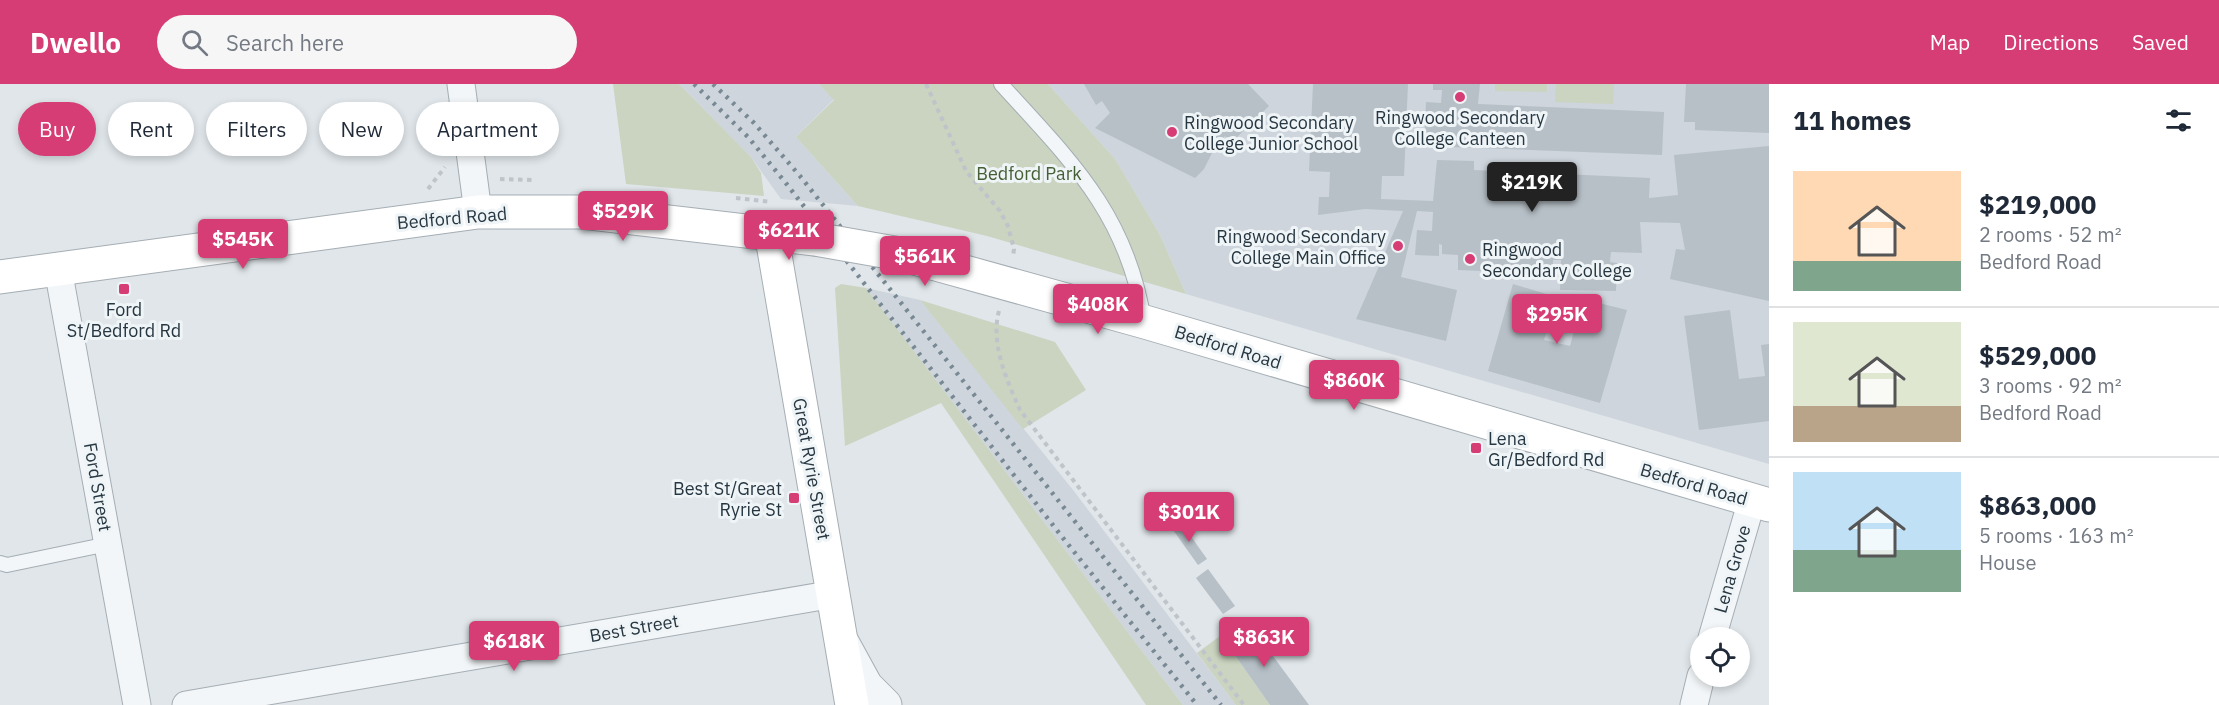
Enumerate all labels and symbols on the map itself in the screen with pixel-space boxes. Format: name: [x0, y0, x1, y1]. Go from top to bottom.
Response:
marker: Ringwood Secondary College Canteen: [1453, 90, 1467, 104]
place label: Ringwood Secondary College Canteen: [1375, 106, 1545, 150]
place label: Ringwood Secondary College Junior School: [1184, 111, 1358, 155]
marker: Ringwood Secondary College Junior School: [1165, 125, 1179, 139]
park label: Bedford Park: [976, 162, 1082, 185]
pin: $219K: [1490, 162, 1574, 213]
pin: $529K: [581, 191, 665, 242]
street label: Bedford Road: [396, 202, 508, 234]
pin: $621K: [747, 210, 831, 261]
pin: $545K: [201, 219, 285, 270]
place label: Ringwood Secondary College Main Office: [1216, 225, 1386, 269]
pin: $561K: [883, 236, 967, 287]
place label: Ringwood Secondary College: [1482, 238, 1632, 282]
marker: Ringwood Secondary College Main Office: [1391, 239, 1405, 253]
marker: Ringwood Secondary College: [1463, 252, 1477, 266]
marker: Ford St/Bedford Rd: [117, 282, 131, 296]
pin: $408K: [1056, 284, 1140, 335]
pin: $295K: [1515, 294, 1599, 345]
place label: Ford St/Bedford Rd: [67, 298, 181, 342]
street label: Bedford Road: [1172, 320, 1284, 374]
pin: $860K: [1312, 360, 1396, 411]
street label: Great Ryrie Street: [788, 396, 836, 542]
place label: Lena Gr/Bedford Rd: [1488, 427, 1605, 471]
street label: Ford Street: [79, 441, 117, 533]
marker: Lena Gr/Bedford Rd: [1469, 441, 1483, 455]
street label: Bedford Road: [1638, 458, 1750, 510]
place label: Best St/Great Ryrie St: [673, 477, 782, 521]
marker: Best St/Great Ryrie St: [787, 491, 801, 505]
pin: $301K: [1147, 492, 1231, 543]
street label: Lena Grove: [1708, 522, 1756, 616]
street label: Best Street: [588, 609, 680, 647]
pin: $863K: [1222, 617, 1306, 668]
pin: $618K: [472, 621, 556, 672]

